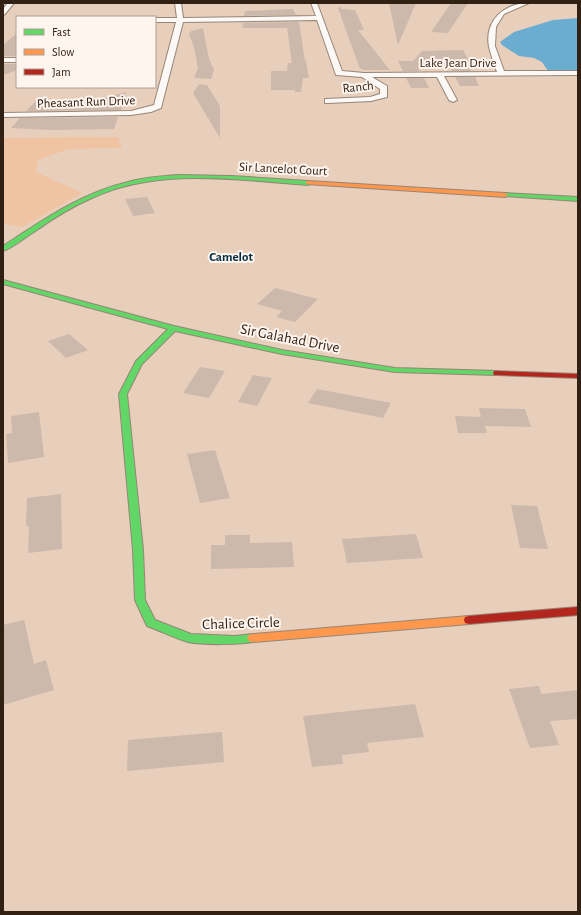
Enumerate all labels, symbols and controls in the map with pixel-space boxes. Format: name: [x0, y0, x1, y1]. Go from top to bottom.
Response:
legend: [16, 16, 156, 88]
text: Fast: [52, 26, 71, 38]
text: Slow: [52, 46, 74, 58]
street label: Lake Jean Drive: [420, 57, 496, 70]
text: Jam: [52, 66, 71, 78]
street label: Ranch: [342, 79, 374, 96]
street label: Pheasant Run Drive: [37, 94, 136, 111]
street label: Sir Lancelot Court: [239, 161, 327, 178]
district label: Camelot: [209, 251, 253, 264]
street label: Sir Galahad Drive: [239, 322, 341, 355]
street label: Chalice Circle: [202, 615, 280, 632]

